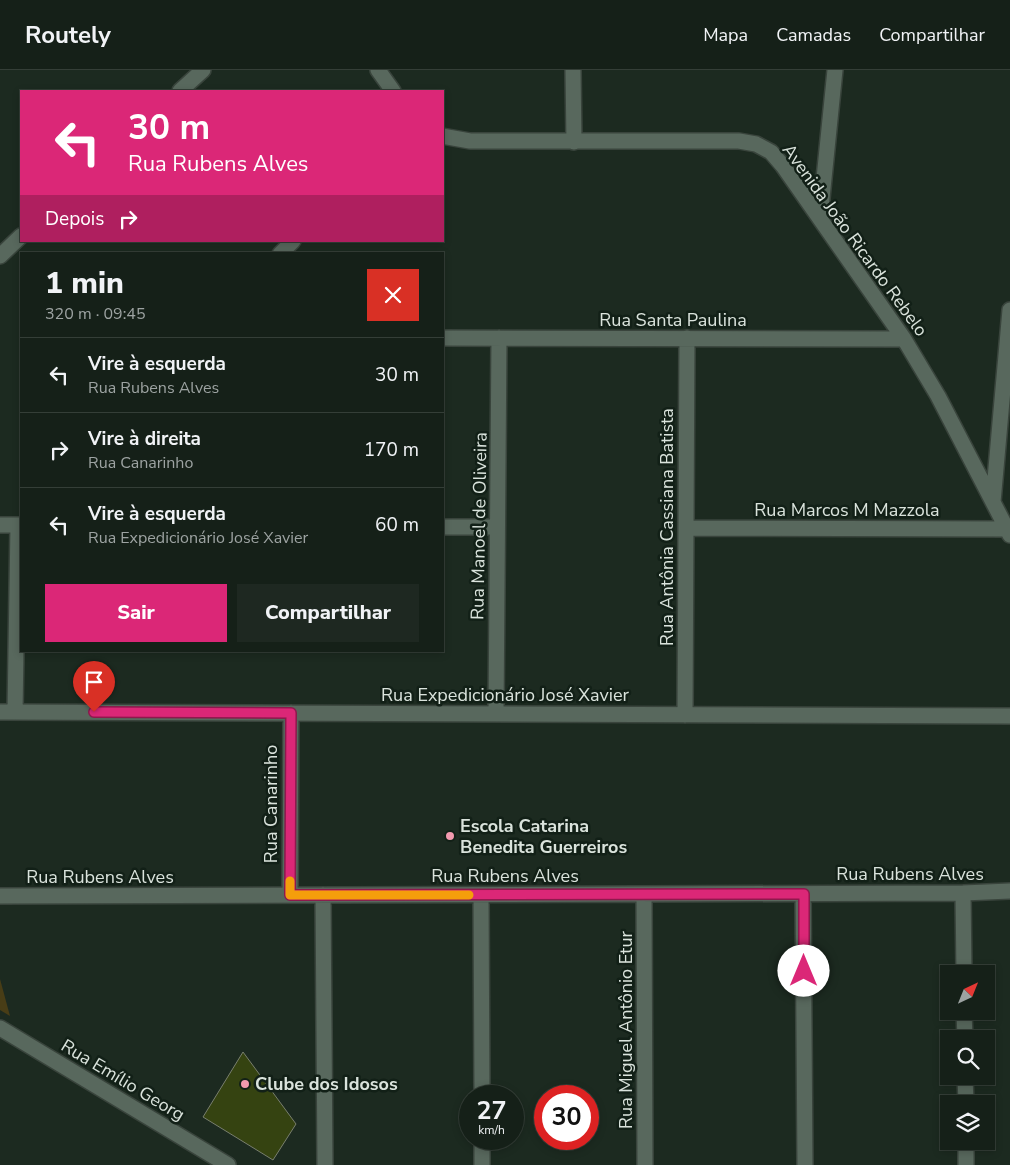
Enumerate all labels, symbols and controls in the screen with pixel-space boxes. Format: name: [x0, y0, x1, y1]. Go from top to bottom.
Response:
text: Routely: [25, 19, 111, 51]
text: Mapa: [703, 23, 748, 47]
text: Camadas: [776, 23, 851, 47]
text: Compartilhar: [879, 23, 985, 47]
text: 30 m: [128, 104, 210, 151]
icon: left: [45, 110, 110, 175]
street label: Avenida João Ricardo Rebelo: [777, 139, 933, 341]
text: Rua Rubens Alves: [128, 149, 308, 179]
icon: right: [114, 205, 142, 233]
text: Depois: [45, 206, 104, 232]
text: 1 min: [45, 263, 124, 304]
button: close: [367, 269, 419, 321]
text: 320 m · 09:45: [45, 303, 146, 325]
street label: Rua Santa Paulina: [599, 308, 747, 332]
text: Vire à esquerda: [88, 351, 226, 377]
icon: left: [45, 361, 73, 389]
text: 30 m: [375, 362, 419, 388]
text: Rua Rubens Alves: [88, 377, 219, 399]
street label: Rua Antônia Cassiana Batista: [655, 408, 679, 646]
text: Vire à direita: [88, 426, 201, 452]
street label: Rua Manoel de Oliveira: [465, 432, 493, 620]
icon: right: [45, 436, 73, 464]
text: 170 m: [364, 437, 419, 463]
text: Rua Canarinho: [88, 452, 193, 474]
street label: Rua Marcos M Mazzola: [754, 498, 940, 522]
text: Vire à esquerda: [88, 501, 226, 527]
icon: left: [45, 511, 73, 539]
text: 60 m: [375, 512, 419, 538]
text: Rua Expedicionário José Xavier: [88, 527, 308, 549]
button: Sair: [45, 584, 227, 642]
button: Compartilhar: [237, 584, 419, 642]
pin: [73, 661, 115, 712]
icon: arrive: [80, 668, 108, 696]
street label: Rua Expedicionário José Xavier: [381, 683, 629, 707]
street label: Rua Canarinho: [259, 745, 283, 863]
place label: Escola Catarina Benedita Guerreiros: [460, 814, 627, 859]
marker: Escola Catarina Benedita Guerreiros: [444, 830, 456, 842]
street label: Rua Rubens Alves: [836, 862, 984, 886]
street label: Rua Rubens Alves: [431, 864, 579, 888]
street label: Rua Rubens Alves: [26, 865, 174, 889]
street label: Rua Miguel Antônio Etur: [614, 931, 638, 1129]
position arrow: [777, 944, 829, 996]
north arrow: [940, 965, 995, 1020]
map controls: [940, 965, 995, 1150]
button: search: [940, 1030, 995, 1085]
street label: Rua Emílio Georg: [57, 1034, 189, 1126]
place label: Clube dos Idosos: [255, 1072, 398, 1096]
marker: Clube dos Idosos: [239, 1078, 251, 1090]
speed limit sign: 30: [534, 1085, 599, 1150]
text: 27: [476, 1094, 507, 1128]
button: layers: [940, 1095, 995, 1150]
text: km/h: [478, 1122, 505, 1138]

